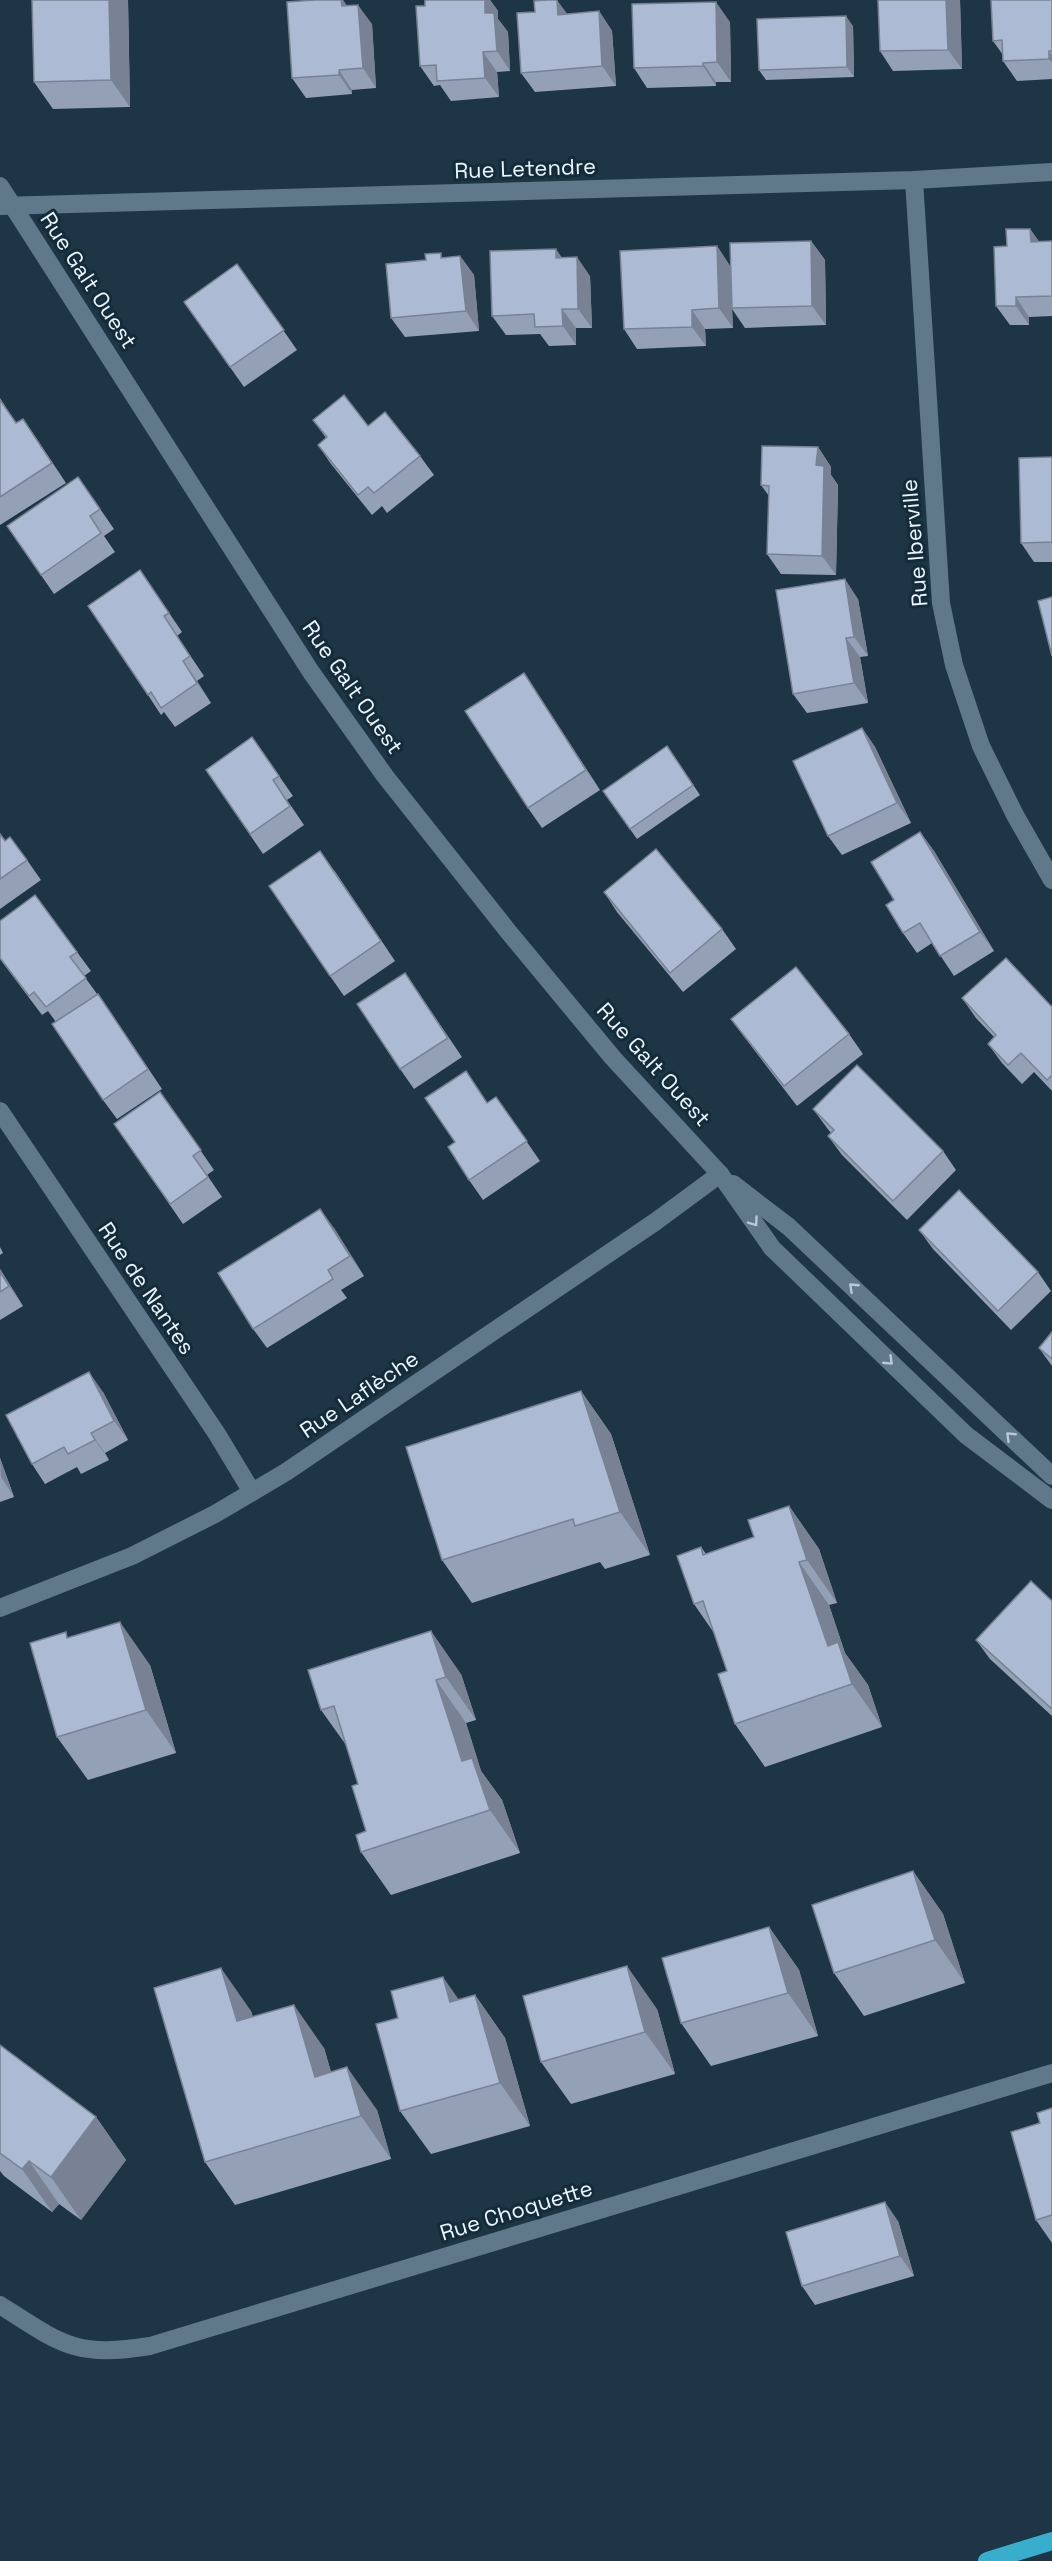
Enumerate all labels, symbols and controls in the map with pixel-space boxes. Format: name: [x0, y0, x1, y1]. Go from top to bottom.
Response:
street label: Rue Letendre: [454, 152, 596, 184]
street label: Rue Galt Ouest: [34, 207, 144, 353]
street label: Rue Iberville: [894, 478, 934, 608]
street label: Rue Galt Ouest: [296, 615, 410, 759]
street label: Rue Galt Ouest: [591, 996, 717, 1132]
one-way arrow: [747, 1215, 758, 1226]
street label: Rue de Nantes: [92, 1216, 202, 1360]
one-way arrow: [850, 1283, 860, 1294]
street label: Rue Laflèche: [294, 1344, 424, 1444]
one-way arrow: [882, 1354, 893, 1365]
one-way arrow: [1006, 1432, 1016, 1443]
street label: Rue Choquette: [436, 2173, 596, 2247]

